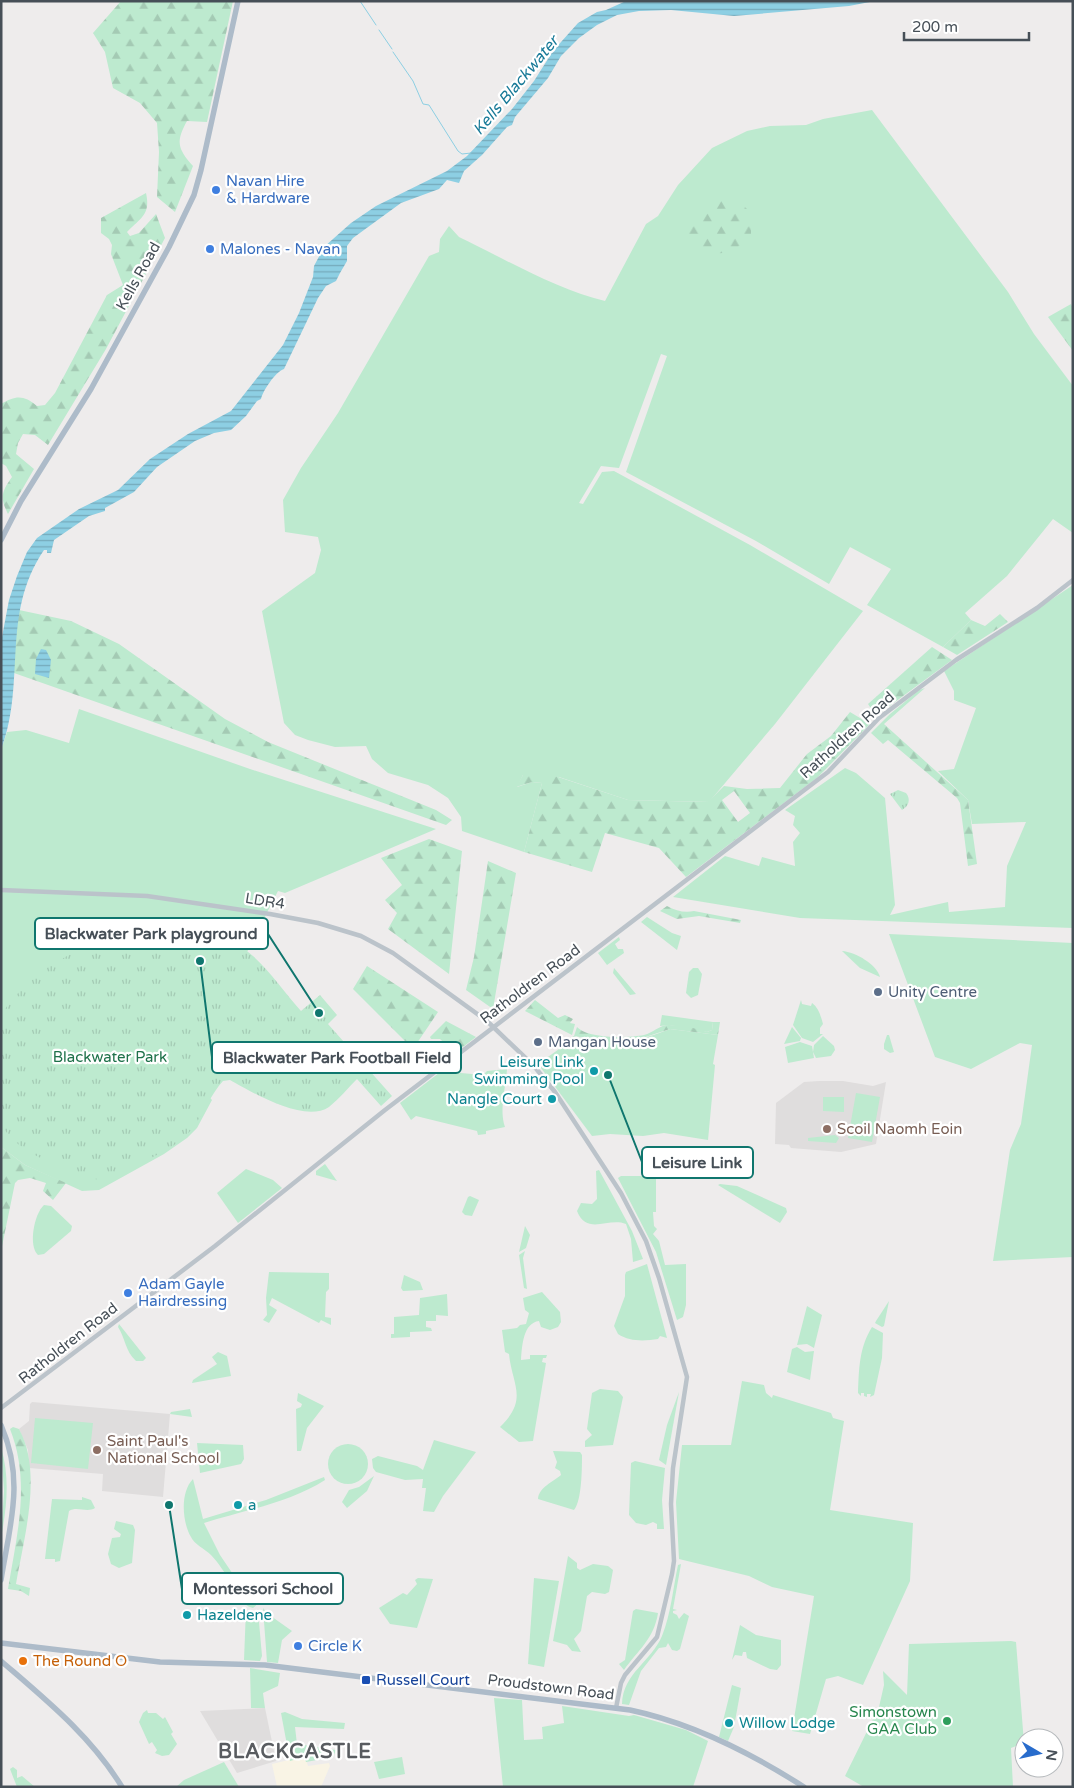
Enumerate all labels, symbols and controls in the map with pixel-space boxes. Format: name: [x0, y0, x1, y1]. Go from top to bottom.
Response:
scale bar: [904, 10, 1029, 42]
text: 200 m: [912, 18, 958, 36]
water label: Kells Blackwater: [468, 31, 564, 139]
place label: Navan Hire & Hardware: [226, 172, 310, 207]
marker: Navan Hire & Hardware: [210, 184, 222, 196]
street label: Kells Road: [112, 239, 164, 313]
place label: Malones - Navan: [220, 240, 340, 258]
marker: Malones - Navan: [204, 243, 216, 255]
street label: Ratholdren Road: [796, 688, 898, 782]
street label: LDR4: [244, 889, 286, 913]
callout: Blackwater Park playground: [35, 918, 268, 949]
text: Blackwater Park playground: [45, 924, 257, 944]
street label: Ratholdren Road: [476, 940, 584, 1028]
place label: Unity Centre: [888, 983, 977, 1001]
marker: Unity Centre: [872, 986, 884, 998]
place label: Mangan House: [548, 1033, 656, 1051]
marker: Mangan House: [532, 1036, 544, 1048]
callout: Blackwater Park Football Field: [212, 1042, 461, 1073]
park label: Blackwater Park: [53, 1048, 167, 1066]
text: Blackwater Park Football Field: [223, 1048, 451, 1068]
place label: Leisure Link Swimming Pool: [474, 1053, 584, 1088]
marker: Leisure Link Swimming Pool: [588, 1065, 600, 1077]
place label: Nangle Court: [447, 1090, 542, 1108]
marker: Nangle Court: [546, 1093, 558, 1105]
place label: Scoil Naomh Eoin: [837, 1120, 962, 1138]
marker: Scoil Naomh Eoin: [821, 1123, 833, 1135]
callout: Leisure Link: [642, 1147, 753, 1178]
text: Leisure Link: [652, 1153, 743, 1173]
place label: Adam Gayle Hairdressing: [138, 1275, 227, 1310]
marker: Adam Gayle Hairdressing: [122, 1287, 134, 1299]
street label: Ratholdren Road: [15, 1299, 121, 1387]
place label: Saint Paul's National School: [107, 1432, 219, 1467]
marker: Saint Paul's National School: [91, 1444, 103, 1456]
place label: a: [248, 1496, 256, 1514]
marker: a: [232, 1499, 244, 1511]
callout: Montessori School: [182, 1573, 343, 1604]
text: Montessori School: [193, 1579, 333, 1599]
place label: Hazeldene: [197, 1606, 272, 1624]
marker: Hazeldene: [181, 1609, 193, 1621]
place label: Circle K: [308, 1637, 362, 1655]
marker: Circle K: [292, 1640, 304, 1652]
place label: The Round O: [33, 1652, 127, 1670]
marker: The Round O: [17, 1655, 29, 1667]
street label: Proudstown Road: [487, 1670, 615, 1704]
place label: Russell Court: [376, 1671, 470, 1689]
marker: Russell Court: [360, 1674, 372, 1686]
place label: Simonstown GAA Club: [849, 1703, 937, 1738]
place label: Willow Lodge: [739, 1714, 835, 1732]
marker: Simonstown GAA Club: [941, 1715, 953, 1727]
marker: Willow Lodge: [723, 1717, 735, 1729]
north arrow: [1014, 1728, 1064, 1778]
district label: BLACKCASTLE: [218, 1740, 372, 1764]
text: N: [1042, 1748, 1061, 1762]

